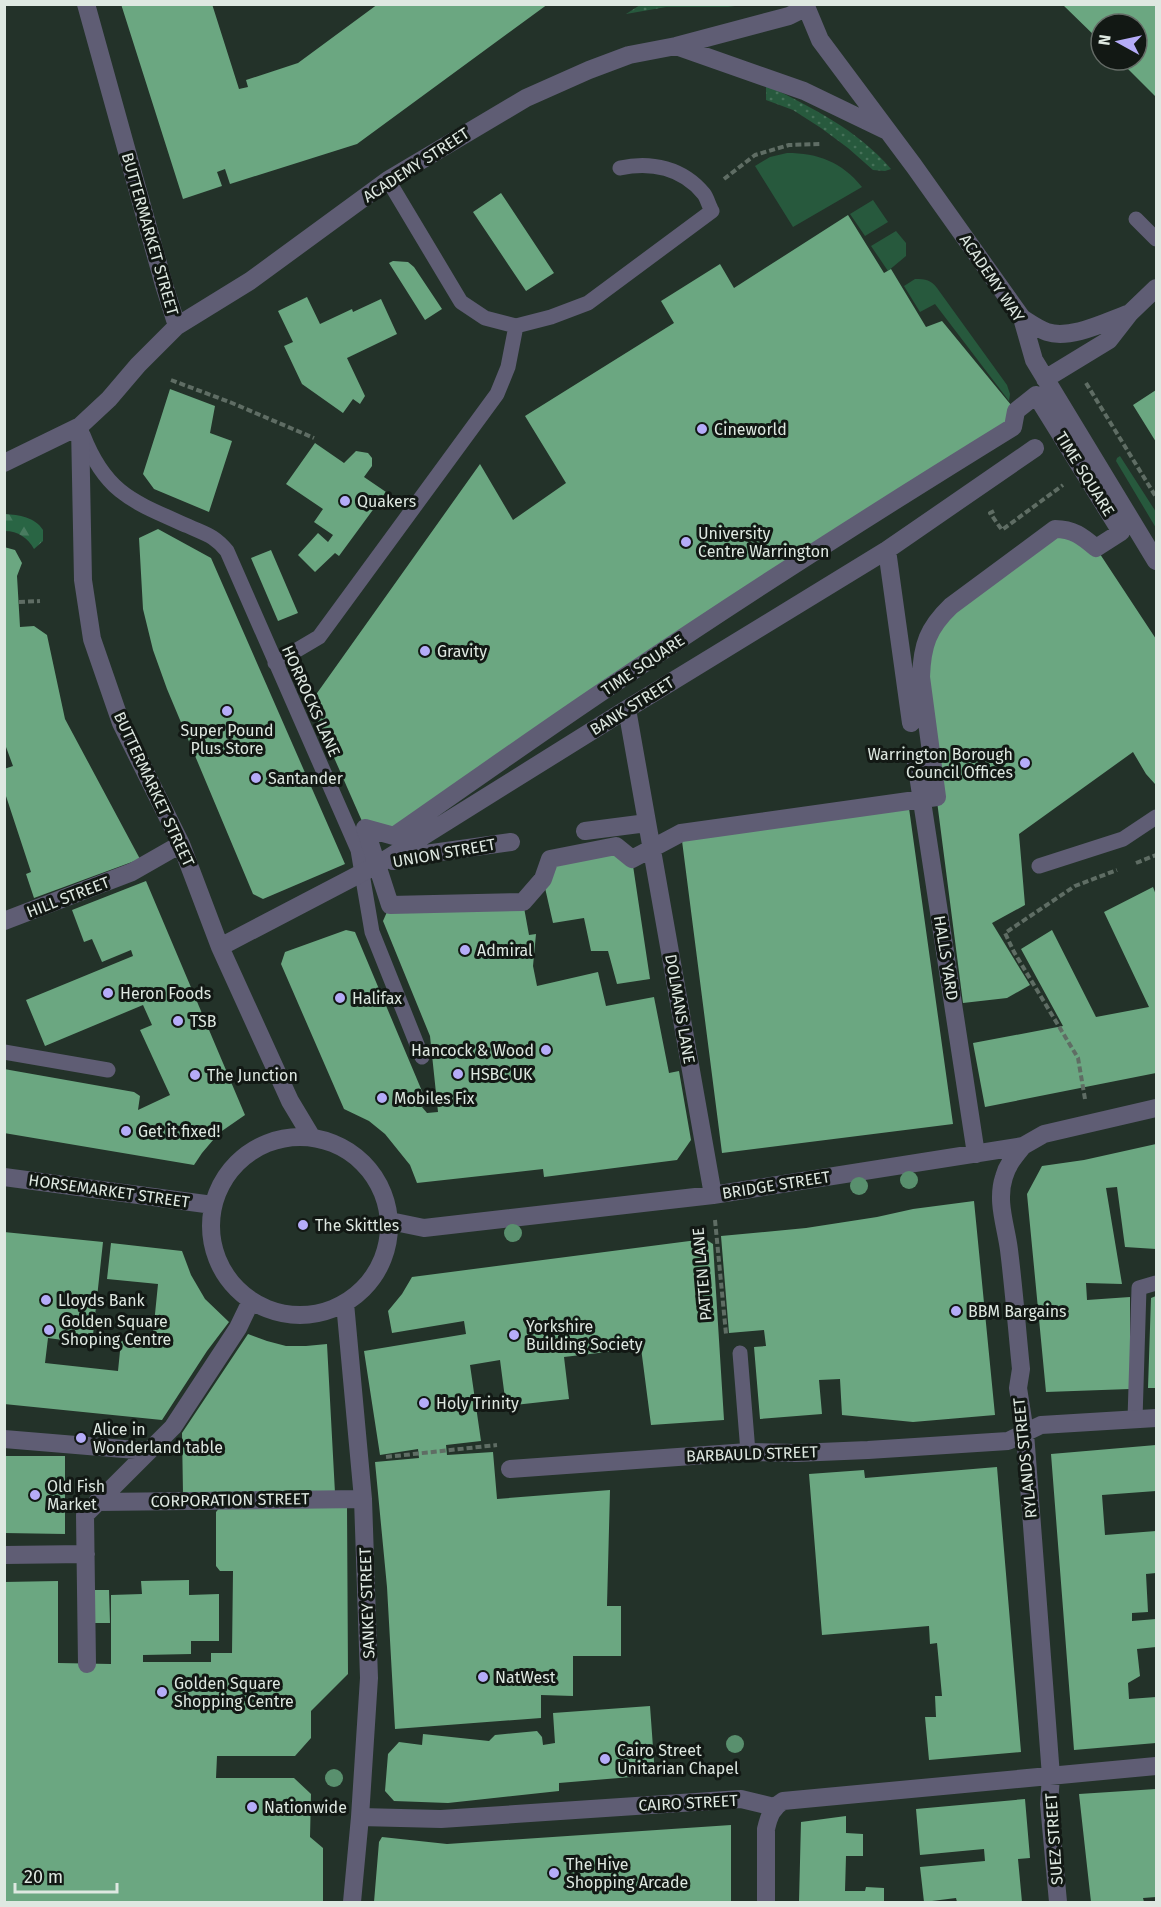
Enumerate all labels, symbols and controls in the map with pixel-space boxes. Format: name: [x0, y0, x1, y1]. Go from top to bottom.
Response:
north arrow: [1089, 12, 1149, 72]
text: N: [1094, 33, 1115, 47]
street label: ACADEMY STREET: [359, 123, 473, 206]
street label: BUTTERMARKET STREET: [118, 150, 183, 318]
street label: ACADEMY WAY: [956, 231, 1028, 326]
place label: Cineworld: [714, 420, 787, 439]
marker: Cineworld: [695, 422, 709, 436]
street label: TIME SQUARE: [1052, 428, 1118, 520]
place label: Quakers: [357, 492, 416, 511]
marker: Quakers: [338, 494, 352, 508]
place label: University Centre Warrington: [698, 524, 829, 561]
marker: University Centre Warrington: [679, 535, 693, 549]
street label: TIME SQUARE: [598, 630, 688, 700]
street label: HORROCKS LANE: [278, 642, 344, 760]
place label: Gravity: [437, 642, 487, 661]
marker: Gravity: [418, 644, 432, 658]
street label: BANK STREET: [587, 672, 678, 739]
marker: Super Pound Plus Store: [220, 704, 234, 718]
street label: BUTTERMARKET STREET: [110, 709, 199, 870]
place label: Super Pound Plus Store: [180, 721, 274, 758]
place label: Warrington Borough Council Offices: [867, 745, 1013, 782]
marker: Warrington Borough Council Offices: [1018, 756, 1032, 770]
place label: Santander: [268, 769, 344, 788]
marker: Santander: [249, 771, 263, 785]
street label: UNION STREET: [391, 834, 498, 871]
street label: HILL STREET: [24, 872, 113, 922]
street label: HALLS YARD: [930, 914, 962, 1002]
place label: Admiral: [477, 941, 533, 960]
marker: Admiral: [458, 943, 472, 957]
street label: DOLMANS LANE: [661, 953, 699, 1065]
place label: Heron Foods: [120, 984, 211, 1003]
marker: Heron Foods: [101, 986, 115, 1000]
place label: Halifax: [352, 989, 402, 1008]
marker: Halifax: [333, 991, 347, 1005]
place label: TSB: [190, 1012, 217, 1031]
marker: TSB: [171, 1014, 185, 1028]
place label: Hancock & Wood: [411, 1041, 534, 1060]
marker: Hancock & Wood: [539, 1043, 553, 1057]
place label: HSBC UK: [470, 1065, 533, 1084]
place label: The Junction: [207, 1066, 298, 1085]
marker: HSBC UK: [451, 1067, 465, 1081]
marker: The Junction: [188, 1068, 202, 1082]
place label: Mobiles Fix: [394, 1089, 475, 1108]
marker: Mobiles Fix: [375, 1091, 389, 1105]
place label: Get it fixed!: [138, 1122, 220, 1141]
marker: Get it fixed!: [119, 1124, 133, 1138]
street label: BRIDGE STREET: [721, 1167, 832, 1203]
street label: HORSEMARKET STREET: [27, 1170, 191, 1212]
place label: The Skittles: [315, 1216, 399, 1235]
marker: The Skittles: [296, 1218, 310, 1232]
street label: PATTEN LANE: [688, 1227, 716, 1321]
place label: Lloyds Bank: [58, 1291, 146, 1310]
marker: Lloyds Bank: [39, 1293, 53, 1307]
place label: BBM Bargains: [968, 1302, 1067, 1321]
marker: BBM Bargains: [949, 1304, 963, 1318]
place label: Golden Square Shoping Centre: [61, 1312, 171, 1349]
place label: Yorkshire Building Society: [526, 1317, 643, 1354]
marker: Golden Square Shoping Centre: [42, 1323, 56, 1337]
marker: Yorkshire Building Society: [507, 1328, 521, 1342]
place label: Holy Trinity: [436, 1394, 519, 1413]
marker: Holy Trinity: [417, 1396, 431, 1410]
street label: RYLANDS STREET: [1009, 1396, 1041, 1519]
place label: Alice in Wonderland table: [93, 1420, 223, 1457]
marker: Alice in Wonderland table: [74, 1431, 88, 1445]
street label: BARBAULD STREET: [686, 1442, 819, 1466]
place label: Old Fish Market: [47, 1477, 105, 1514]
marker: Old Fish Market: [28, 1488, 42, 1502]
street label: CORPORATION STREET: [150, 1489, 310, 1511]
street label: SANKEY STREET: [356, 1546, 378, 1659]
place label: NatWest: [495, 1668, 556, 1687]
marker: NatWest: [476, 1670, 490, 1684]
place label: Golden Square Shopping Centre: [174, 1674, 294, 1711]
marker: Golden Square Shopping Centre: [155, 1685, 169, 1699]
place label: Cairo Street Unitarian Chapel: [617, 1741, 739, 1778]
marker: Cairo Street Unitarian Chapel: [598, 1752, 612, 1766]
street label: CAIRO STREET: [638, 1791, 739, 1815]
street label: SUEZ STREET: [1041, 1792, 1067, 1886]
place label: Nationwide: [264, 1798, 347, 1817]
marker: Nationwide: [245, 1800, 259, 1814]
place label: The Hive Shopping Arcade: [566, 1855, 688, 1892]
scale bar: [15, 1856, 117, 1894]
text: 20 m: [24, 1866, 63, 1888]
marker: The Hive Shopping Arcade: [547, 1866, 561, 1880]

